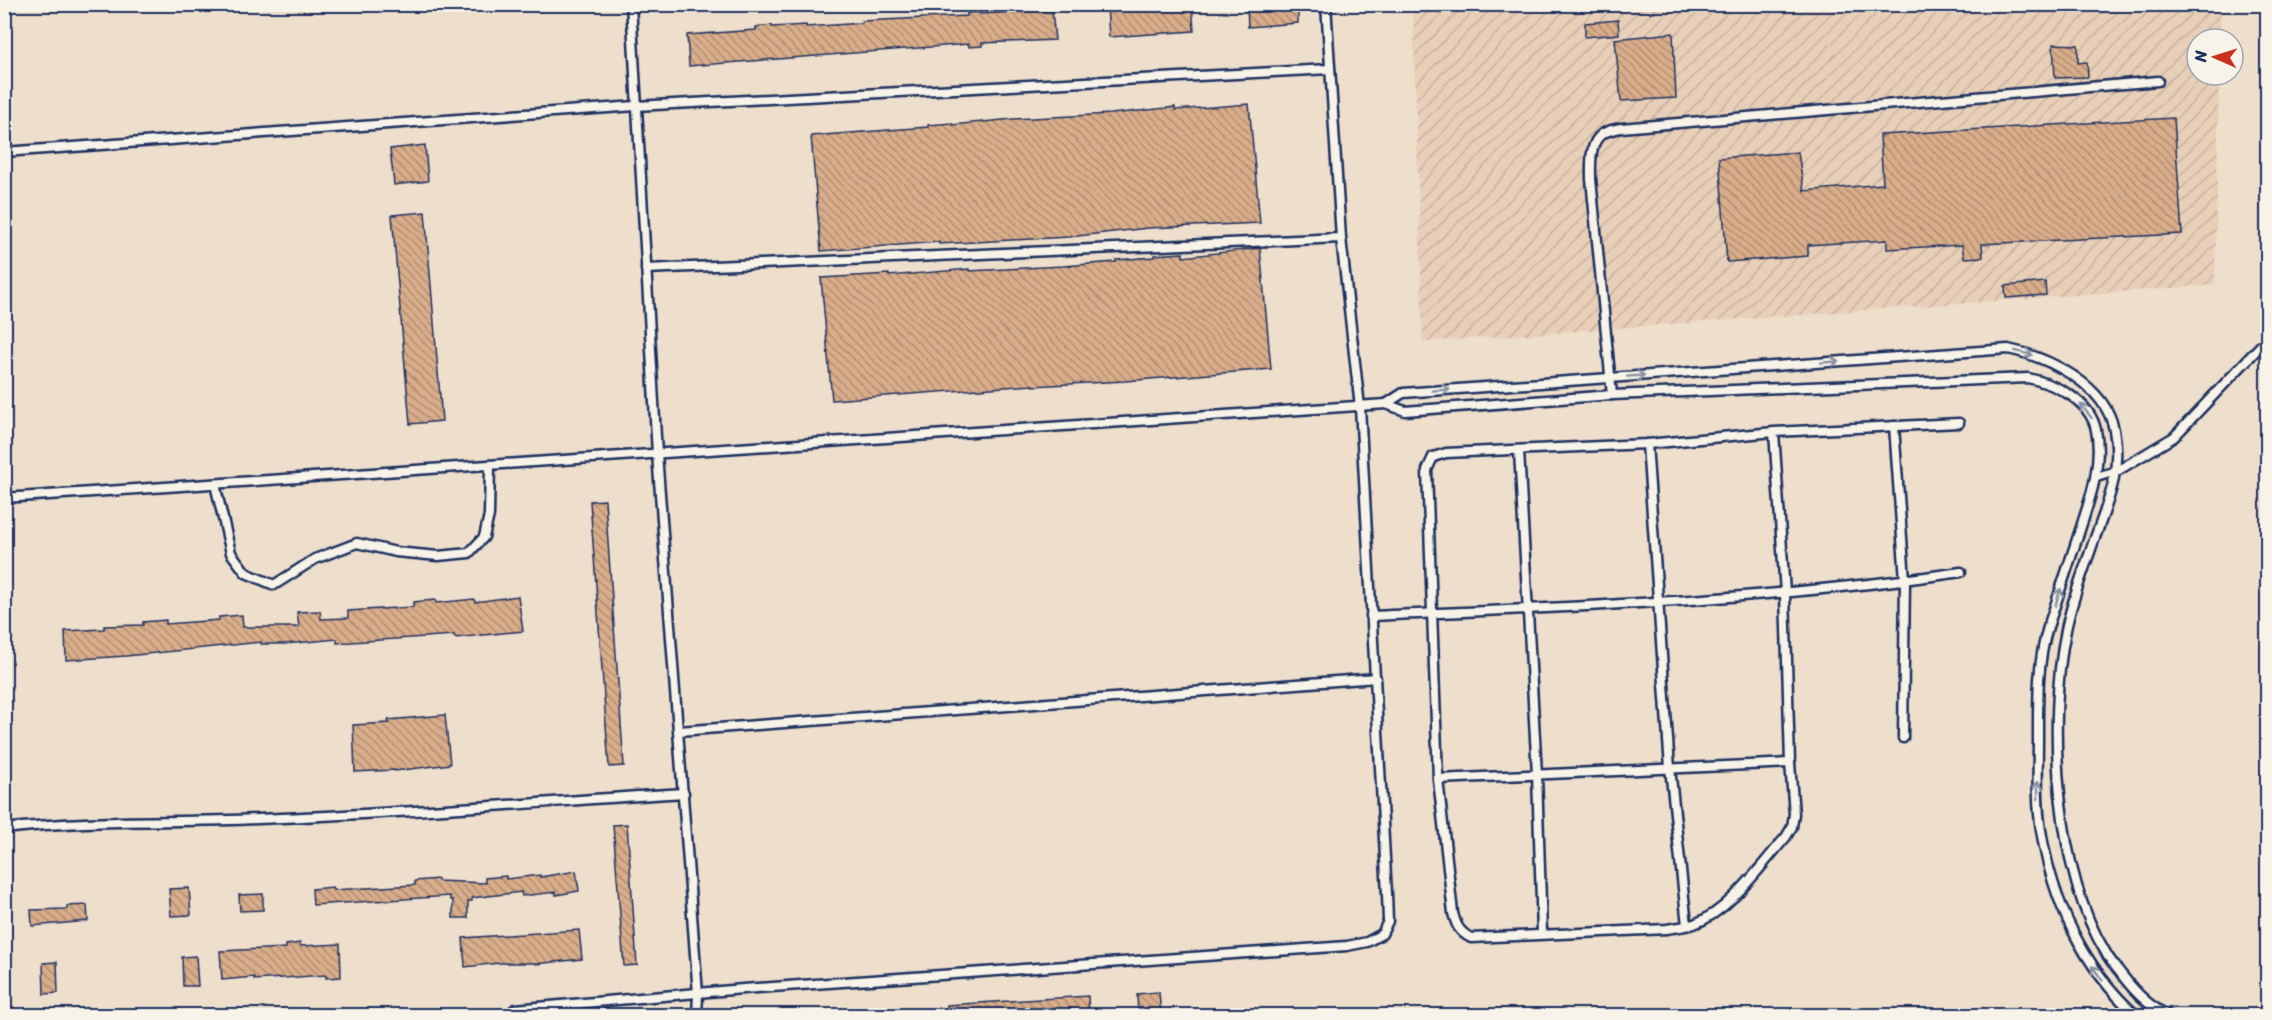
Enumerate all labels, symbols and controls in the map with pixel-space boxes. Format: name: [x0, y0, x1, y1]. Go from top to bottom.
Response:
north arrow: [2185, 27, 2245, 87]
text: N: [2186, 49, 2215, 64]
one-way arrow: [2014, 347, 2033, 359]
one-way arrow: [1820, 356, 1840, 367]
one-way arrow: [1625, 370, 1645, 381]
one-way arrow: [1431, 384, 1451, 395]
one-way arrow: [2080, 403, 2093, 419]
one-way arrow: [2053, 588, 2064, 607]
one-way arrow: [2032, 780, 2044, 800]
one-way arrow: [2091, 965, 2104, 981]

